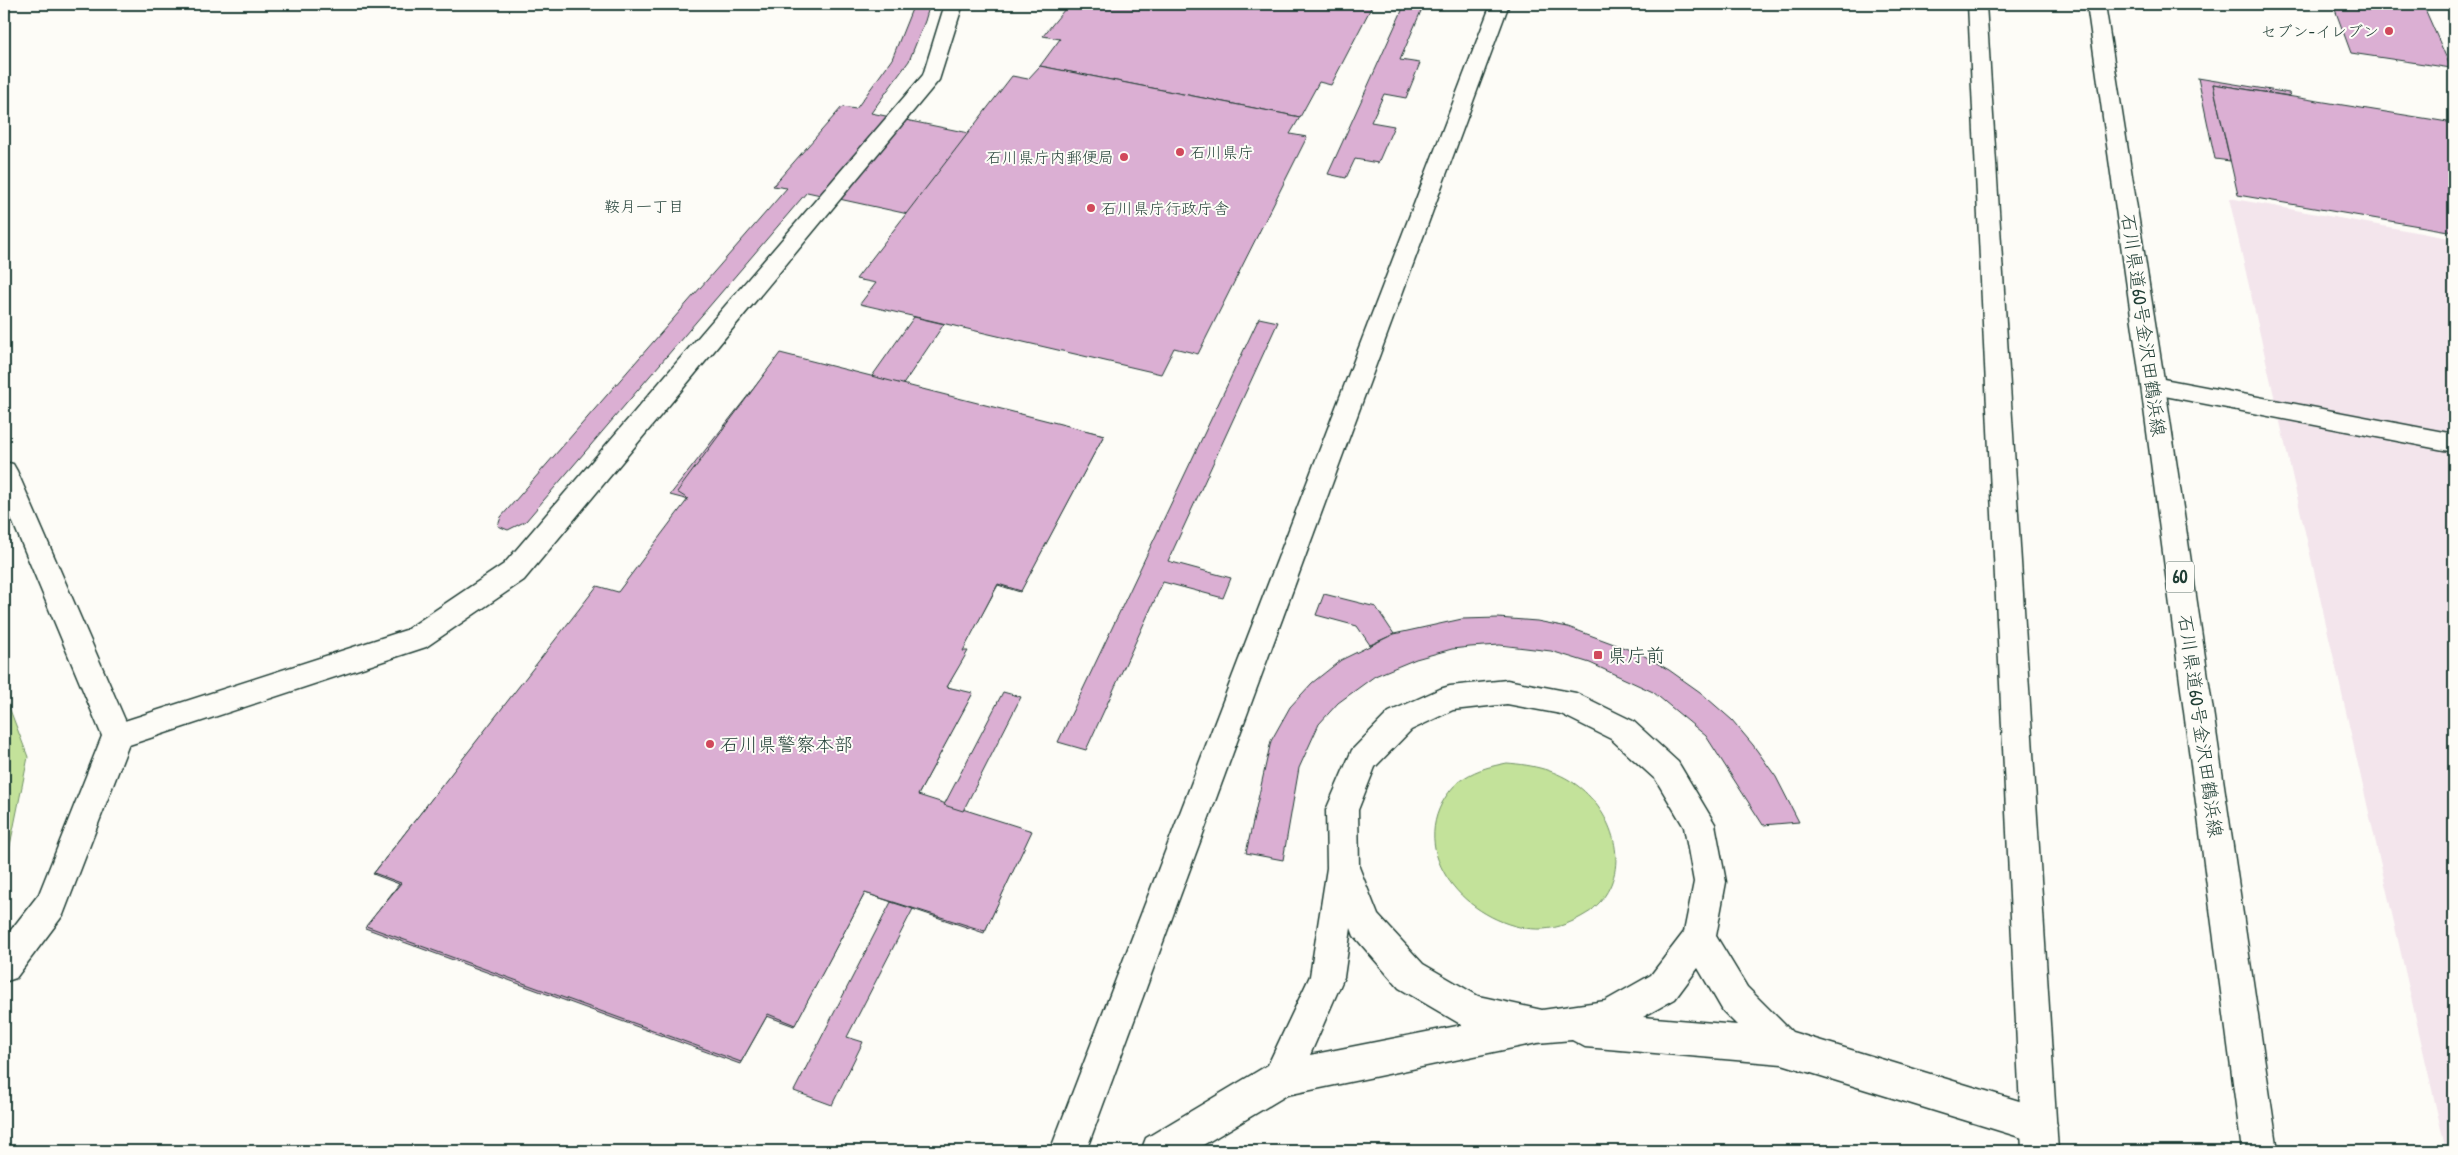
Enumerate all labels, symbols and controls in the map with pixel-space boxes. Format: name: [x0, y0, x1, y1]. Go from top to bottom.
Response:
place label: セブン-イレブン: [2261, 20, 2379, 42]
marker: セブン-イレブン: [2383, 25, 2395, 37]
place label: 石川県庁: [1190, 141, 1254, 163]
place label: 石川県庁内郵便局: [986, 146, 1114, 168]
marker: 石川県庁: [1174, 146, 1186, 158]
marker: 石川県庁内郵便局: [1118, 151, 1130, 163]
district label: 鞍月一丁目: [604, 195, 684, 217]
place label: 石川県庁行政庁舎: [1101, 197, 1229, 219]
marker: 石川県庁行政庁舎: [1085, 202, 1097, 214]
street label: 石川県道60号金沢田鶴浜線: [2115, 212, 2173, 438]
road number: 60: [2166, 562, 2194, 592]
street label: 石川県道60号金沢田鶴浜線: [2172, 613, 2230, 839]
place label: 県庁前: [1608, 642, 1665, 668]
marker: 県庁前: [1592, 649, 1604, 661]
place label: 石川県警察本部: [720, 731, 853, 757]
marker: 石川県警察本部: [704, 738, 716, 750]

